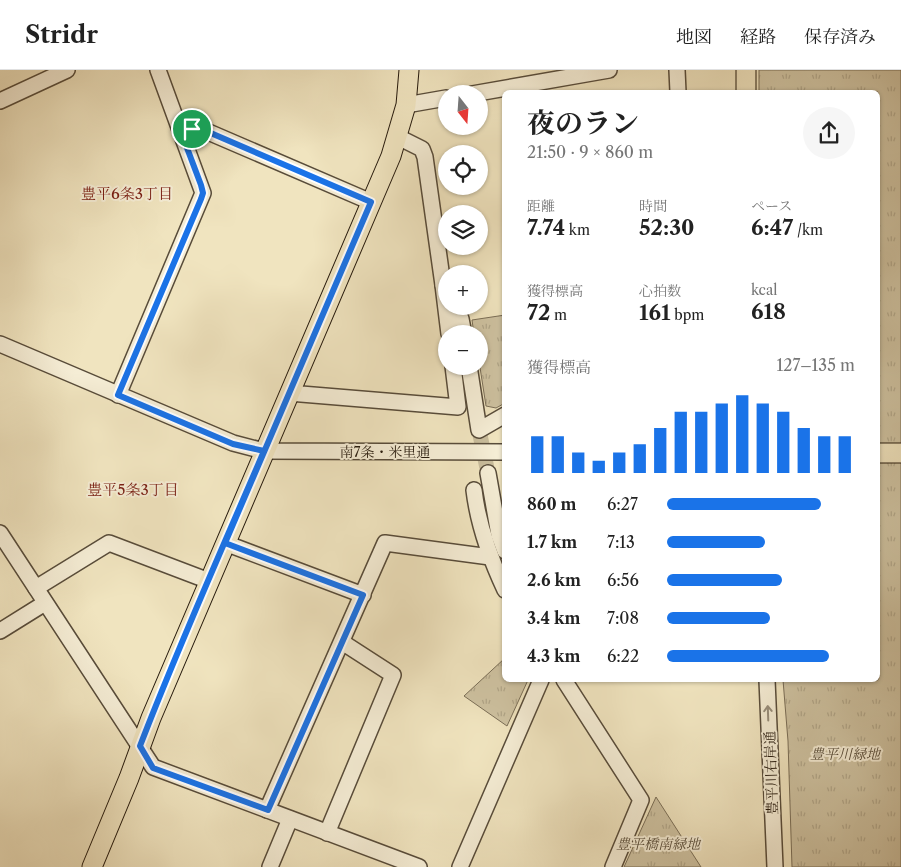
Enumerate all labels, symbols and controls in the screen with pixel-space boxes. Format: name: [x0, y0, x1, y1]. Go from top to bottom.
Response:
text: Stridr: [25, 20, 98, 49]
text: 地図: [676, 26, 712, 48]
text: 経路: [740, 26, 776, 48]
text: 保存済み: [804, 26, 876, 48]
north arrow: [438, 85, 488, 135]
map controls: [438, 85, 488, 375]
text: 夜のラン: [527, 106, 639, 140]
button: share: [803, 107, 855, 159]
pin: [171, 108, 213, 150]
icon: arrive: [178, 115, 206, 143]
text: 21:50 · 9 × 860 m: [527, 142, 653, 162]
button: locate: [438, 145, 488, 195]
district label: 豊平6条3丁目: [81, 184, 173, 203]
text: 距離: [527, 197, 555, 215]
text: 時間: [639, 197, 667, 215]
text: ペース: [751, 197, 792, 215]
button: layers: [438, 205, 488, 255]
text: 7.74: [527, 215, 565, 240]
text: 52:30: [639, 215, 694, 240]
text: 6:47: [751, 215, 793, 240]
text: km: [565, 221, 590, 239]
text: /km: [793, 221, 823, 239]
button: +: [438, 265, 488, 315]
text: kcal: [751, 281, 777, 299]
text: 獲得標高: [527, 282, 583, 300]
text: 心拍数: [639, 282, 681, 300]
text: 618: [751, 299, 786, 324]
text: 72: [527, 300, 550, 325]
text: 161: [639, 300, 670, 325]
text: m: [550, 306, 567, 324]
text: bpm: [670, 306, 704, 324]
button: −: [438, 325, 488, 375]
text: 127–135 m: [776, 355, 855, 375]
text: 獲得標高: [527, 357, 591, 377]
street label: 南7条・米里通: [340, 443, 430, 461]
district label: 豊平5条3丁目: [87, 480, 179, 499]
text: 860 m: [527, 494, 577, 514]
text: 6:27: [607, 494, 638, 514]
text: 1.7 km: [527, 532, 577, 552]
text: 7:13: [607, 532, 635, 552]
text: 2.6 km: [527, 570, 581, 590]
text: 6:56: [607, 570, 639, 590]
text: 3.4 km: [527, 608, 580, 628]
text: 7:08: [607, 608, 639, 628]
text: 4.3 km: [527, 646, 580, 666]
text: 6:22: [607, 646, 639, 666]
one-way arrow: [764, 706, 773, 722]
street label: 豊平川右岸通: [761, 731, 781, 815]
park label: 豊平川緑地: [810, 745, 882, 763]
park label: 豊平橋南緑地: [616, 835, 702, 853]

